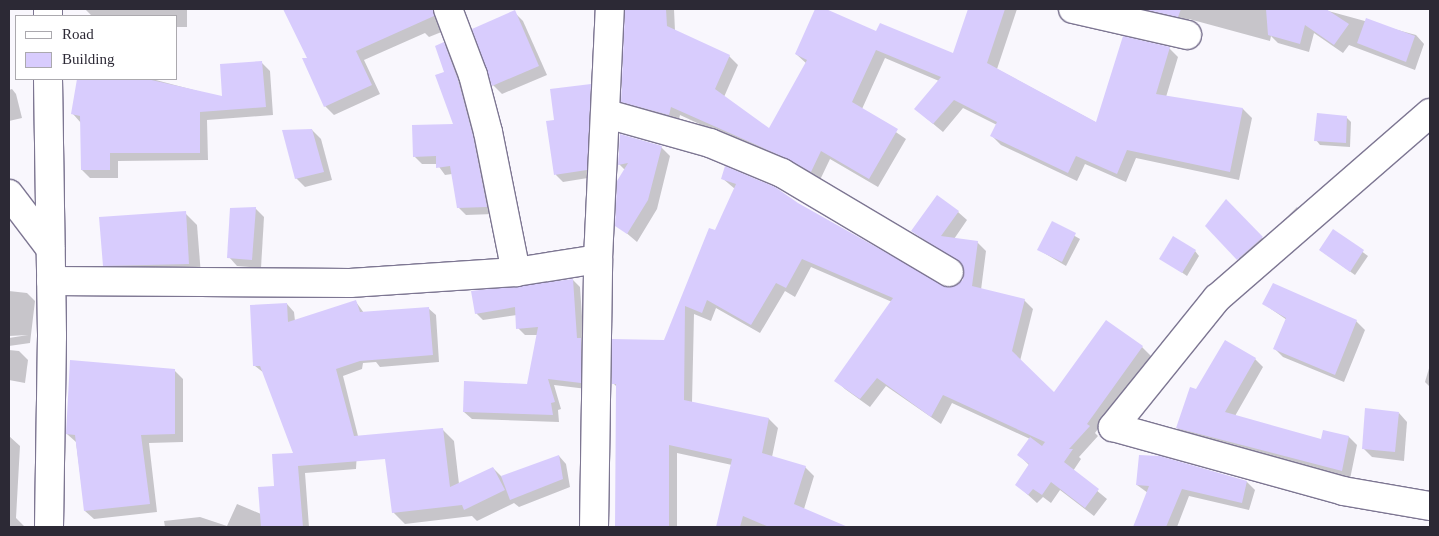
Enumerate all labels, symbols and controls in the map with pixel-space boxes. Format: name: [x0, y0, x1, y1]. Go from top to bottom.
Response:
legend: [15, 15, 178, 80]
text: Road: [62, 26, 94, 42]
text: Building: [62, 51, 115, 67]

